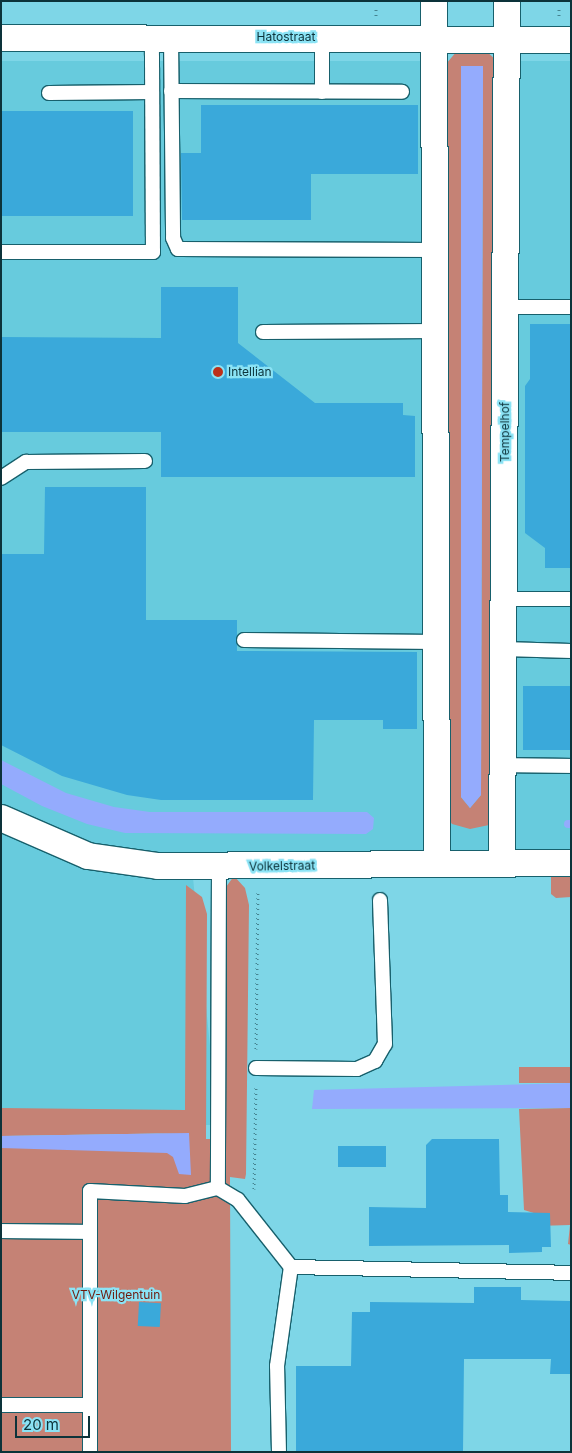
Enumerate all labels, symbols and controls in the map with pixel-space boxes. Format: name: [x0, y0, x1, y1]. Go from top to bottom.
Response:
street label: Hatostraat: [257, 30, 315, 44]
place label: Intellian: [228, 365, 272, 379]
marker: Intellian: [212, 366, 224, 378]
street label: Tempelhof: [498, 402, 512, 462]
street label: Volkelstraat: [249, 858, 315, 874]
park label: VTV-Wilgentuin: [72, 1288, 160, 1302]
scale bar: [18, 1406, 92, 1438]
text: 20 m: [23, 1415, 59, 1434]

